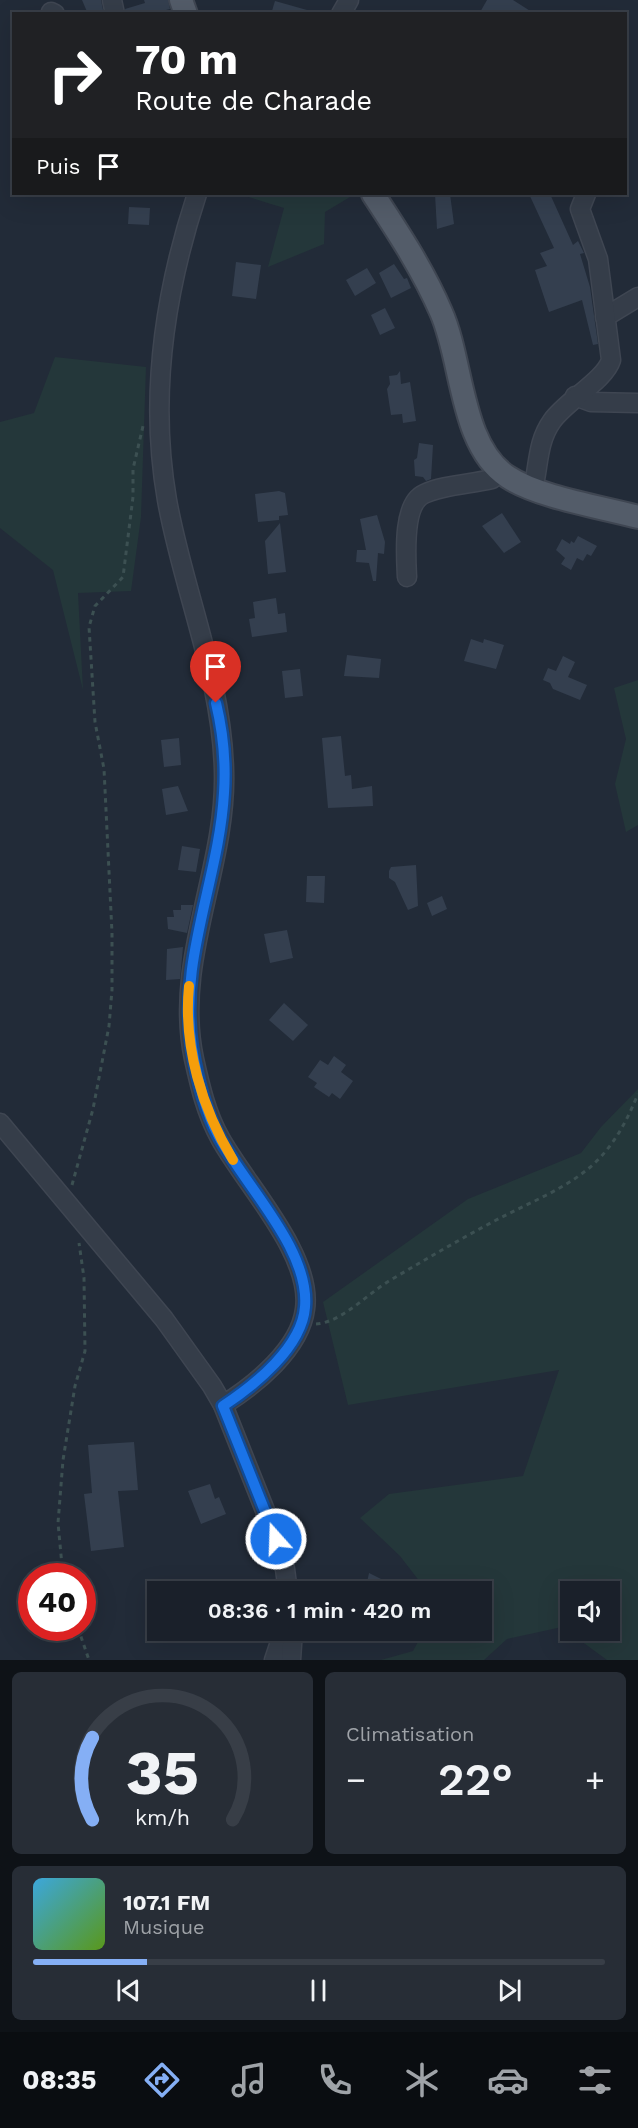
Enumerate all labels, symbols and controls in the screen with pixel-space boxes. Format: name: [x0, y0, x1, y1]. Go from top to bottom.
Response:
text: 70 m: [135, 35, 238, 84]
icon: right: [36, 36, 114, 114]
text: Route de Charade: [135, 85, 372, 117]
icon: arrive: [92, 150, 125, 183]
text: Puis: [36, 154, 80, 179]
pin: [190, 641, 241, 703]
icon: arrive: [199, 650, 232, 683]
position arrow: [244, 1507, 308, 1571]
speed limit sign: 40: [18, 1563, 96, 1641]
map controls: [560, 1581, 620, 1641]
button: sound: [560, 1581, 620, 1641]
text: 08:36 · 1 min · 420 m: [208, 1598, 431, 1623]
text: Climatisation: [346, 1722, 474, 1746]
text: 35: [126, 1736, 199, 1809]
text: 22°: [438, 1753, 513, 1806]
text: −: [346, 1760, 366, 1799]
text: +: [585, 1760, 605, 1799]
text: km/h: [135, 1805, 190, 1830]
text: 107.1 FM: [123, 1890, 210, 1915]
text: Musique: [123, 1915, 205, 1939]
icon: previous: [112, 1974, 145, 2007]
icon: pause: [302, 1974, 335, 2007]
icon: next: [493, 1974, 526, 2007]
icon: directions: [141, 2059, 183, 2101]
icon: music: [228, 2059, 270, 2101]
icon: phone: [314, 2059, 356, 2101]
icon: climate: [401, 2059, 443, 2101]
icon: car: [487, 2059, 529, 2101]
icon: filters: [574, 2059, 616, 2101]
text: 08:35: [22, 2064, 97, 2096]

